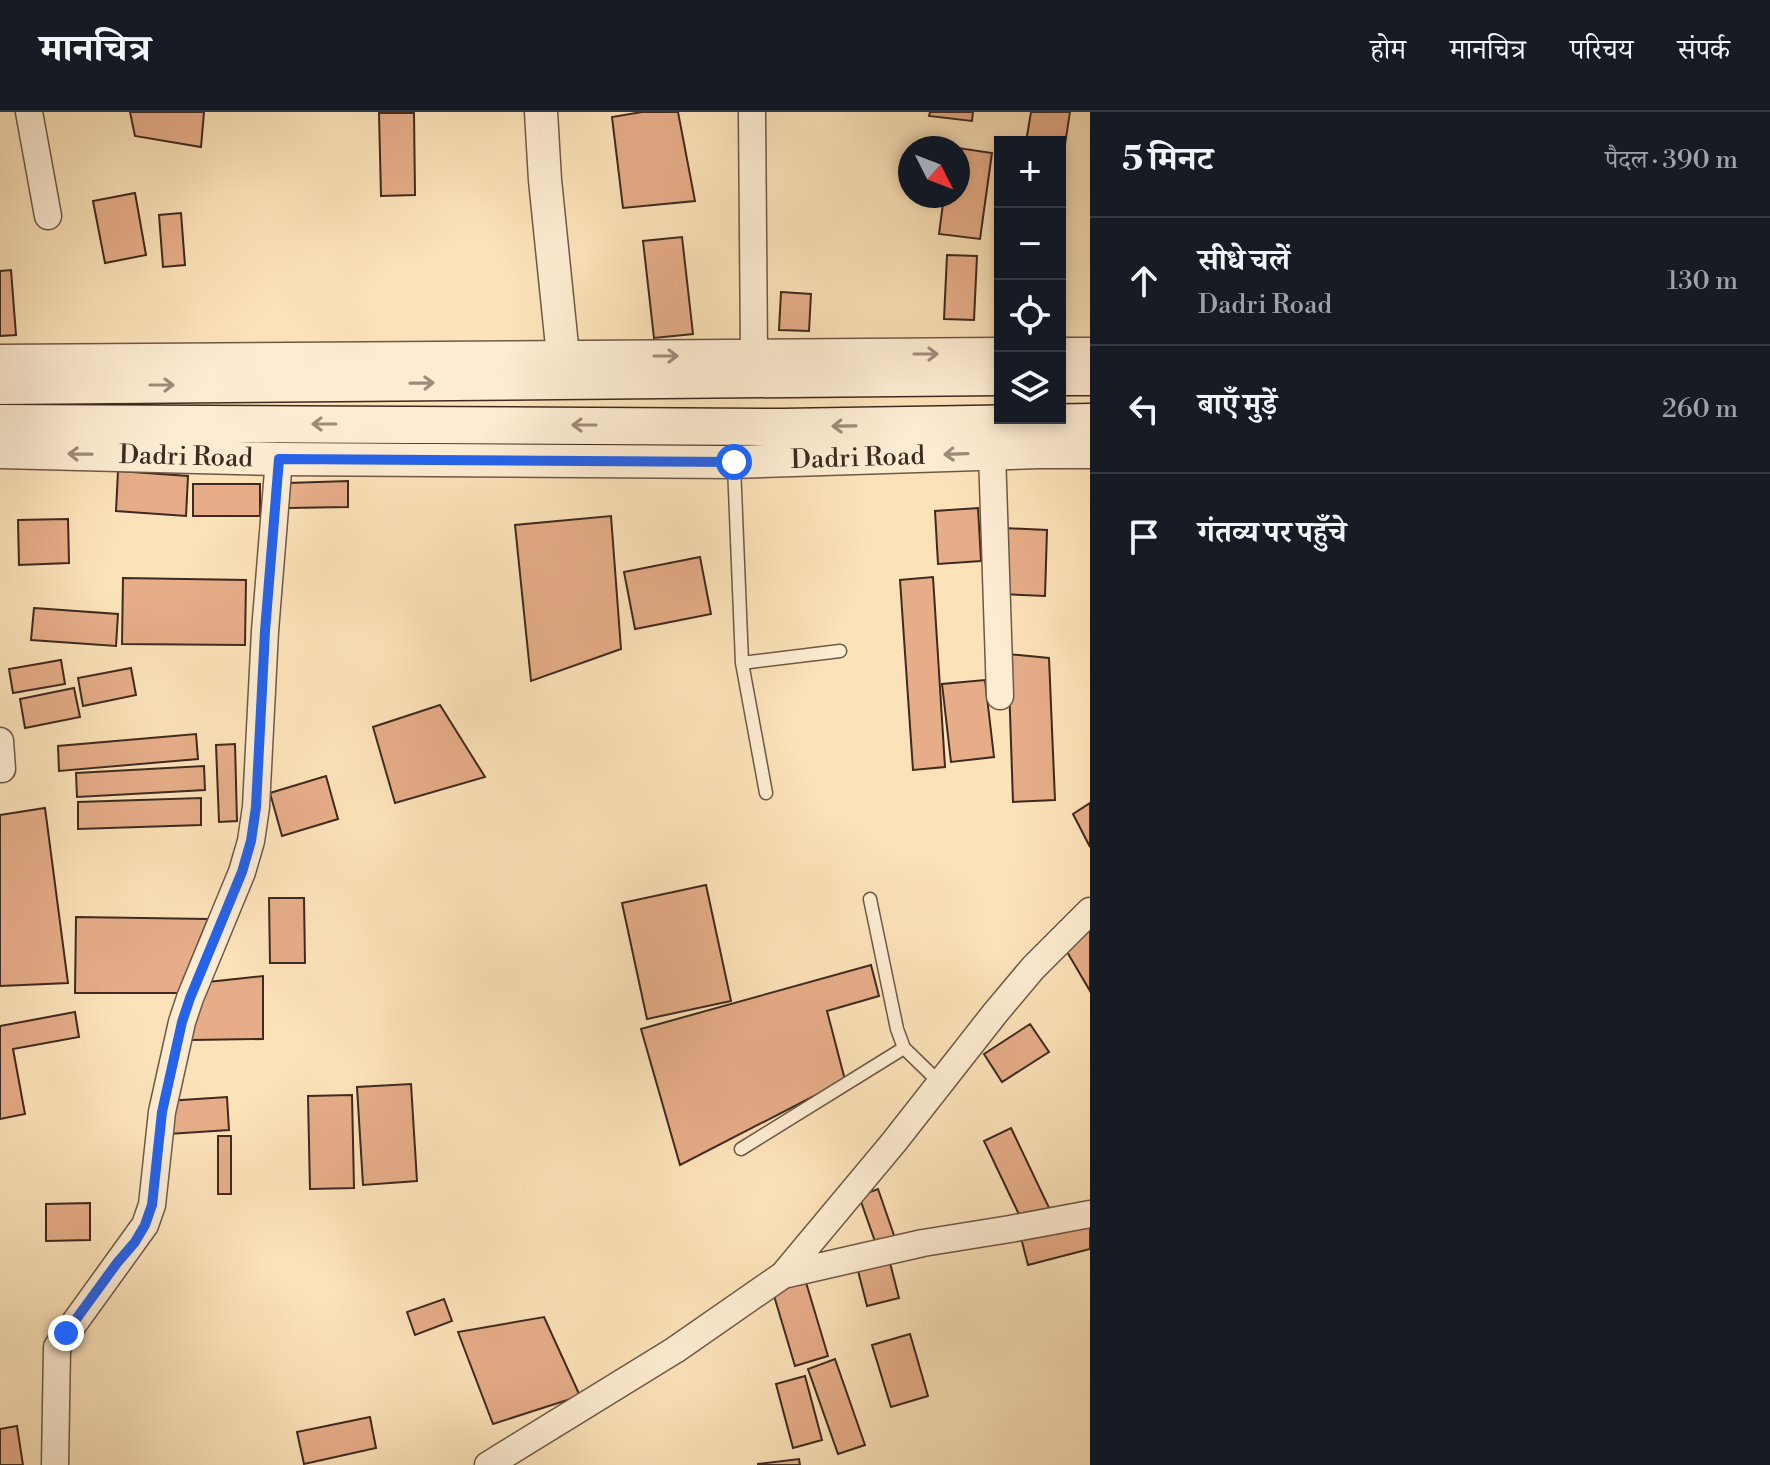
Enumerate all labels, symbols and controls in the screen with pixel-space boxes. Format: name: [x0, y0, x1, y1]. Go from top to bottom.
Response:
text: मानचित्र: [40, 26, 151, 73]
text: होम: [1370, 33, 1406, 68]
text: मानचित्र: [1450, 33, 1526, 68]
text: परिचय: [1570, 33, 1633, 68]
text: संपर्क: [1677, 33, 1730, 68]
north arrow: [898, 136, 970, 208]
map controls: [994, 136, 1066, 424]
button: +: [994, 136, 1066, 208]
text: 5 मिनट: [1122, 139, 1213, 181]
text: पैदल · 390 m: [1605, 144, 1738, 176]
button: −: [994, 208, 1066, 280]
text: सीधे चलें: [1198, 242, 1290, 280]
icon: ahead: [1122, 259, 1166, 303]
text: 130 m: [1667, 265, 1738, 297]
button: locate: [994, 280, 1066, 352]
text: Dadri Road: [1198, 289, 1332, 321]
one-way arrow: [912, 346, 939, 362]
one-way arrow: [652, 348, 679, 363]
button: layers: [994, 352, 1066, 424]
one-way arrow: [408, 375, 435, 390]
one-way arrow: [148, 377, 175, 392]
text: बाएँ मुड़ें: [1198, 386, 1277, 424]
icon: left: [1122, 387, 1166, 431]
text: 260 m: [1662, 393, 1738, 425]
one-way arrow: [311, 416, 338, 432]
one-way arrow: [571, 418, 598, 433]
one-way arrow: [831, 418, 858, 433]
street label: Dadri Road: [118, 439, 254, 474]
street label: Dadri Road: [790, 440, 926, 476]
route start: [716, 444, 752, 480]
one-way arrow: [67, 446, 94, 462]
one-way arrow: [943, 447, 970, 462]
text: गंतव्य पर पहुँचे: [1198, 514, 1346, 552]
icon: arrive: [1122, 515, 1166, 559]
route end: [48, 1315, 84, 1351]

